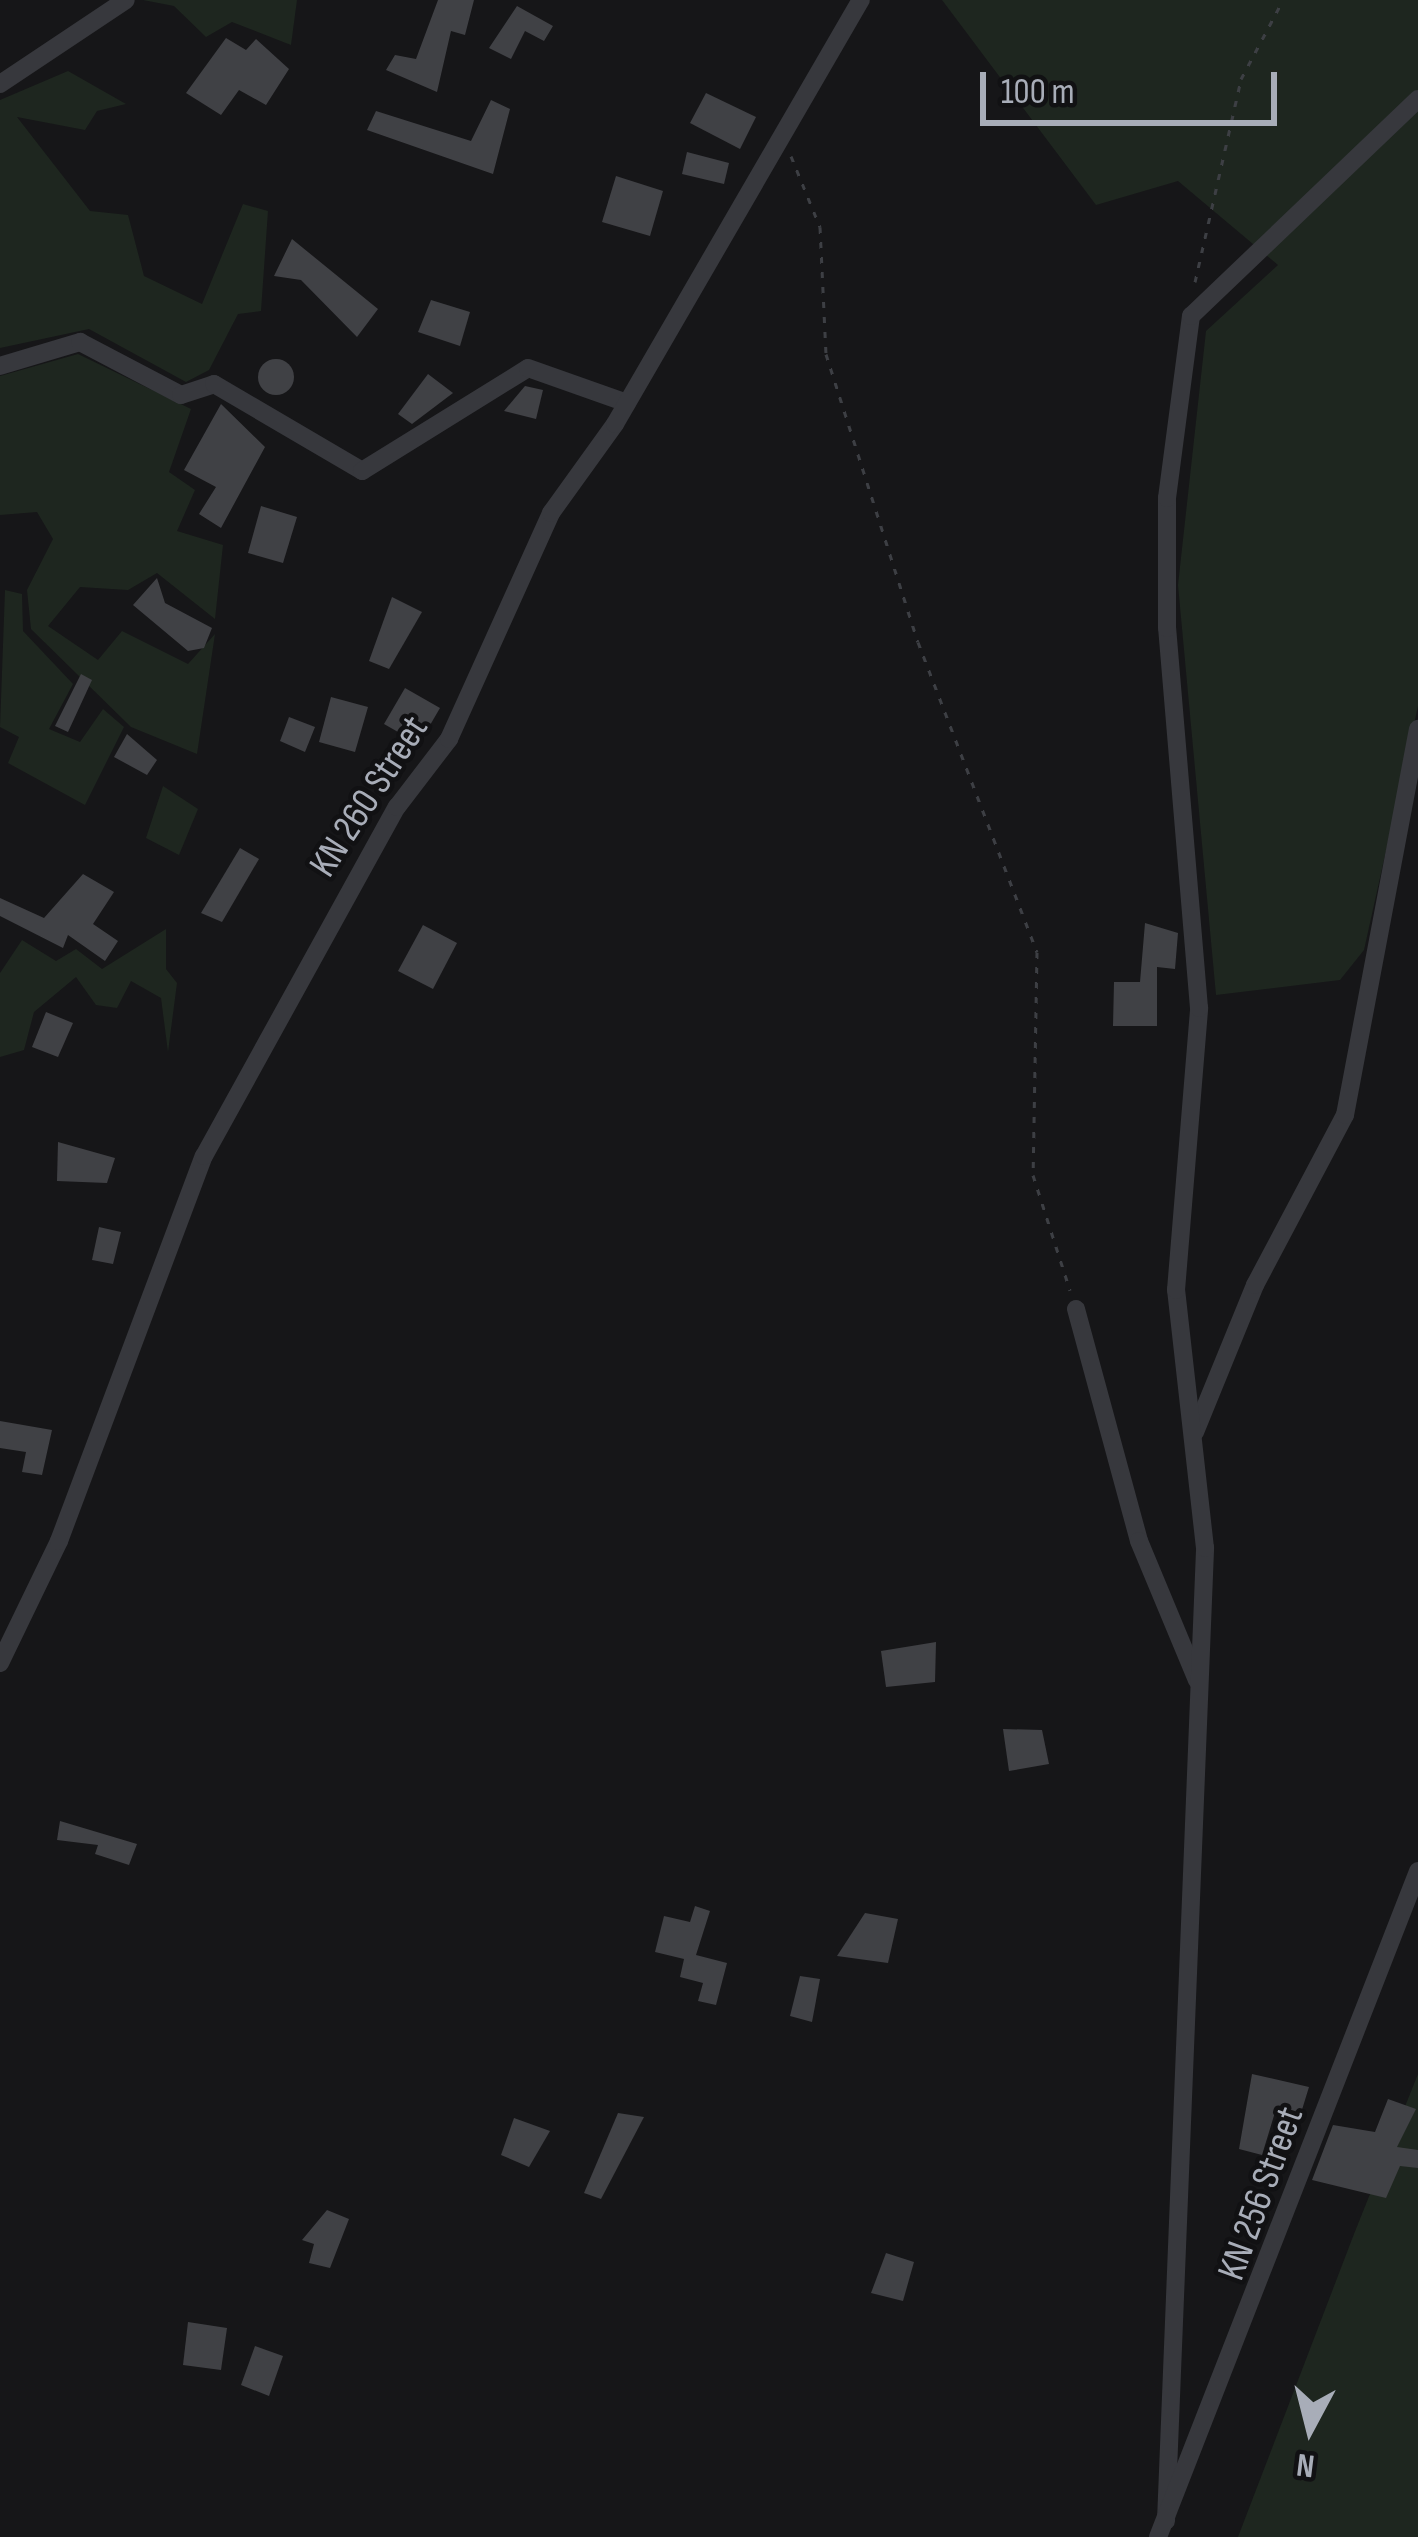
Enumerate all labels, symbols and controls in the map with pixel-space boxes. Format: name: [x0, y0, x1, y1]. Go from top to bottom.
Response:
scale bar: [986, 48, 1283, 122]
text: 100 m: [1001, 71, 1075, 114]
street label: KN 260 Street: [301, 708, 439, 886]
street label: KN 256 Street: [1209, 2101, 1315, 2287]
north arrow: [1250, 2369, 1370, 2489]
text: N: [1294, 2444, 1317, 2486]

